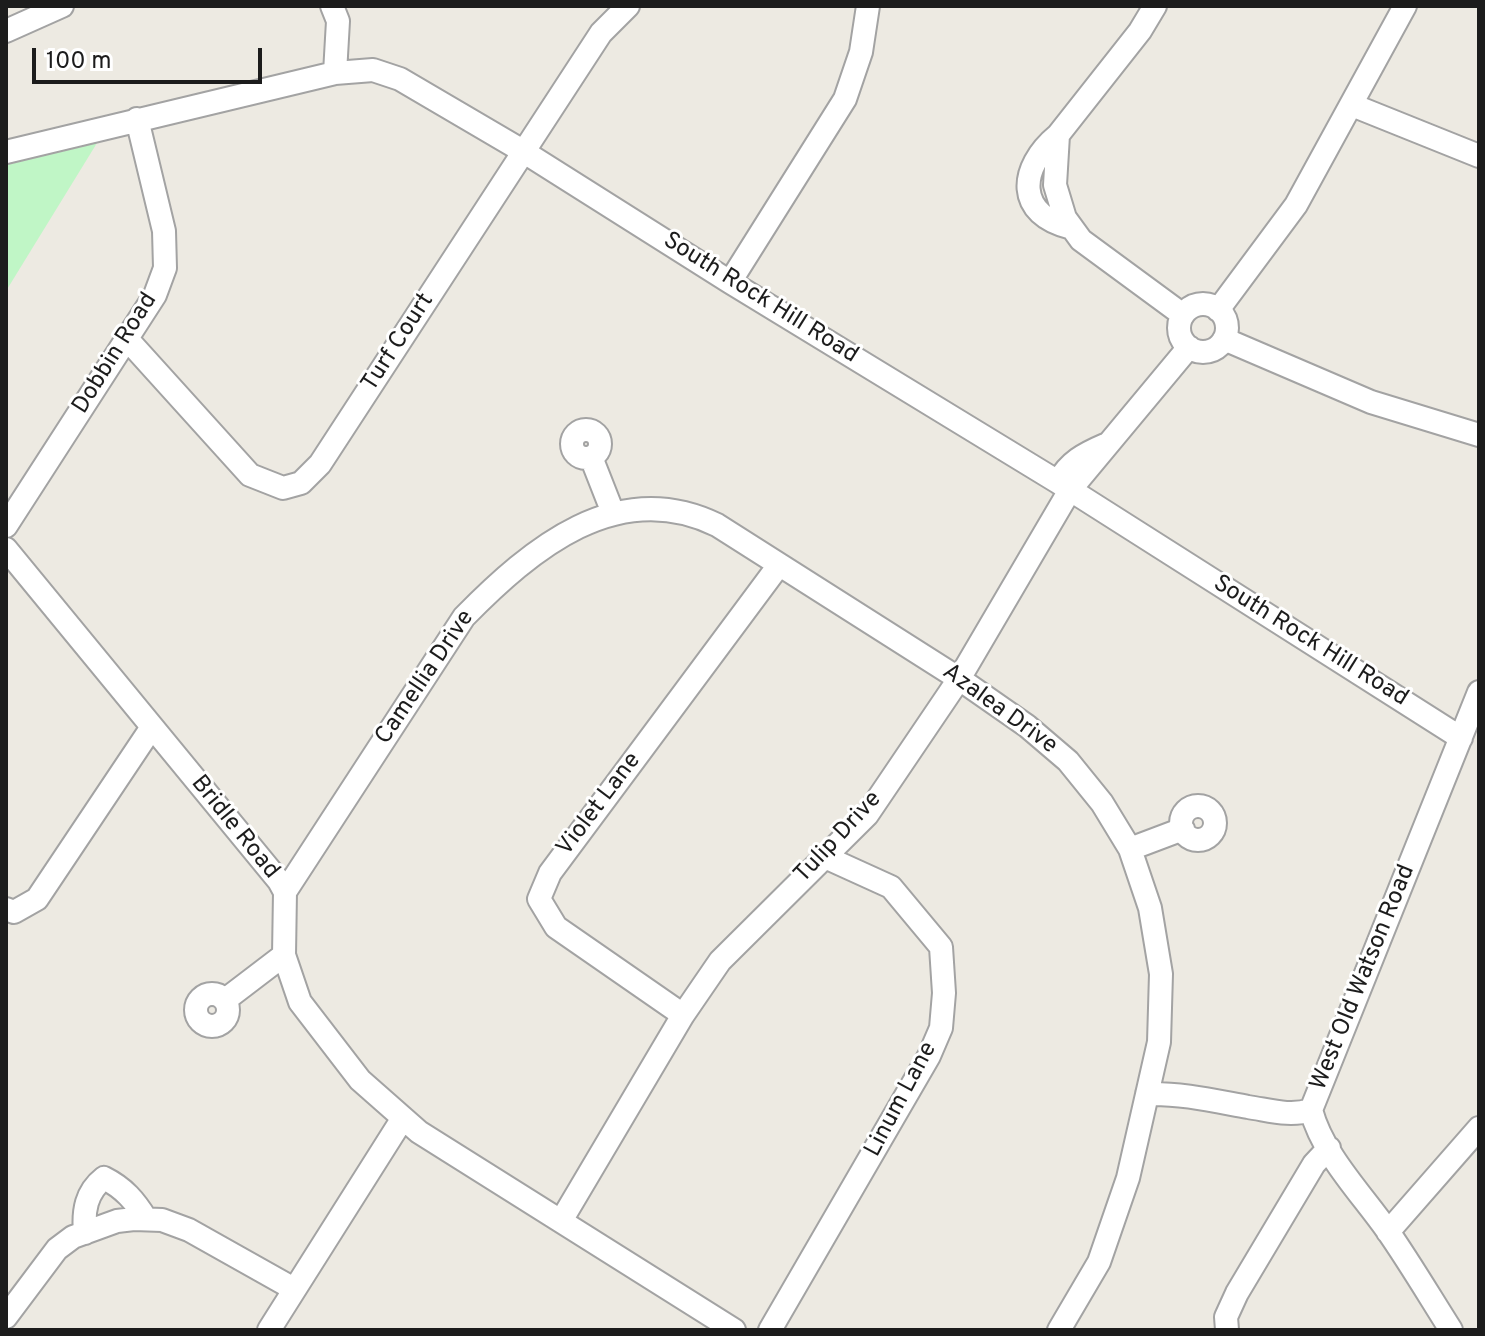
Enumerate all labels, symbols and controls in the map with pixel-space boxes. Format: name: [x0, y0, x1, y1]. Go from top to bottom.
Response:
scale bar: [36, 32, 266, 82]
text: 100 m: [46, 47, 112, 77]
street label: South Rock Hill Road: [657, 227, 863, 371]
street label: Dobbin Road: [67, 288, 165, 420]
street label: Turf Court: [357, 288, 441, 398]
street label: South Rock Hill Road: [1207, 570, 1413, 714]
street label: Camellia Drive: [370, 605, 482, 751]
street label: Azalea Drive: [936, 659, 1062, 761]
street label: Violet Lane: [552, 748, 648, 862]
street label: Bridle Road: [183, 770, 285, 886]
street label: Tulip Drive: [789, 786, 889, 890]
street label: West Old Watson Road: [1306, 861, 1422, 1095]
street label: Linum Lane: [860, 1038, 944, 1162]

